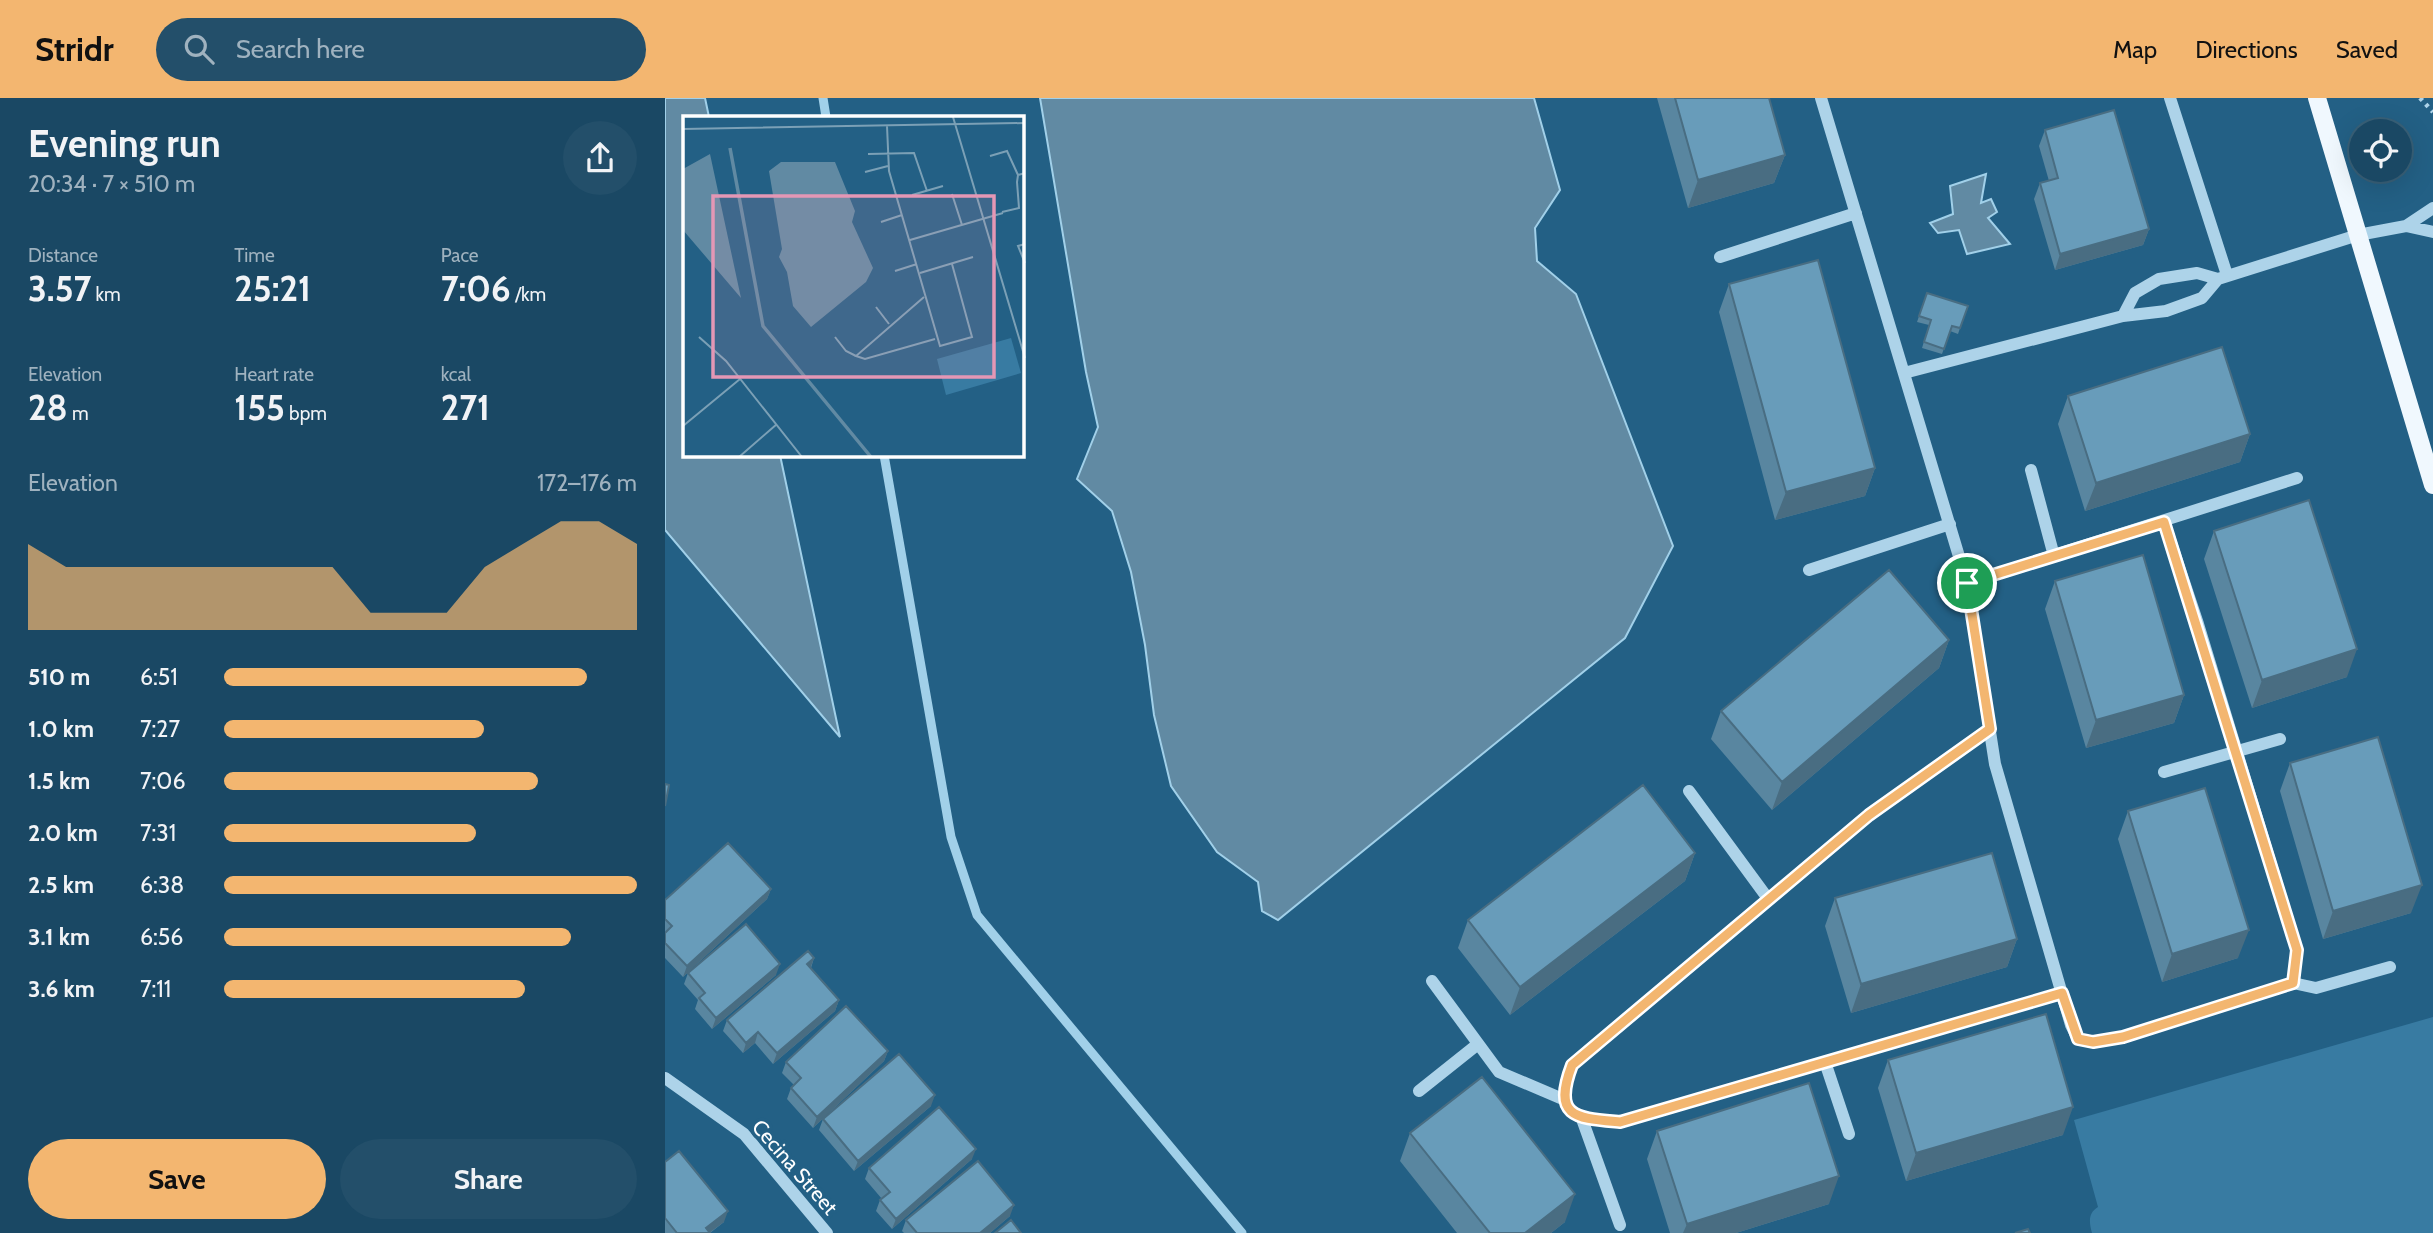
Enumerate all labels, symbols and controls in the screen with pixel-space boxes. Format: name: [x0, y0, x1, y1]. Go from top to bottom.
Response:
search box: [156, 18, 646, 81]
text: Stridr: [35, 29, 114, 69]
icon: search: [180, 30, 218, 68]
text: Search here: [236, 33, 365, 65]
text: Map: [2113, 35, 2157, 64]
text: Directions: [2195, 35, 2298, 64]
text: Saved: [2336, 35, 2398, 64]
inset map: [683, 116, 1024, 457]
map controls: [2349, 119, 2412, 182]
button: locate: [2349, 119, 2412, 182]
text: Evening run: [28, 120, 221, 167]
button: share: [563, 121, 637, 195]
text: 20:34 · 7 × 510 m: [28, 170, 195, 198]
text: Distance: [28, 244, 98, 267]
text: Time: [234, 244, 275, 267]
text: Pace: [441, 244, 479, 267]
text: 3.57: [28, 267, 91, 310]
text: 25:21: [234, 267, 311, 310]
text: 7:06: [441, 267, 511, 310]
text: km: [91, 283, 121, 306]
text: /km: [511, 283, 546, 306]
text: Elevation: [28, 363, 102, 386]
text: Heart rate: [234, 363, 314, 386]
text: kcal: [441, 363, 471, 386]
text: 28: [28, 386, 68, 429]
text: 155: [234, 386, 285, 429]
text: 271: [441, 386, 490, 429]
text: m: [68, 402, 89, 425]
text: bpm: [285, 402, 327, 425]
text: Elevation: [28, 469, 118, 497]
text: 172–176 m: [537, 469, 637, 497]
pin: [1937, 553, 1997, 613]
icon: arrive: [1948, 564, 1986, 602]
text: 510 m: [28, 663, 90, 691]
text: 6:51: [140, 663, 178, 691]
text: 1.0 km: [28, 715, 94, 743]
text: 7:27: [140, 715, 180, 743]
text: 1.5 km: [28, 767, 90, 795]
text: 7:06: [140, 767, 185, 795]
text: 2.0 km: [28, 819, 98, 847]
text: 7:31: [140, 819, 176, 847]
text: 2.5 km: [28, 871, 94, 899]
text: 6:38: [140, 871, 184, 899]
text: 3.1 km: [28, 923, 90, 951]
text: 6:56: [140, 923, 183, 951]
text: 3.6 km: [28, 975, 95, 1003]
text: 7:11: [140, 975, 171, 1003]
street label: Cecina Street: [747, 1114, 843, 1220]
button: Save: [28, 1139, 326, 1219]
button: Share: [340, 1139, 637, 1219]

